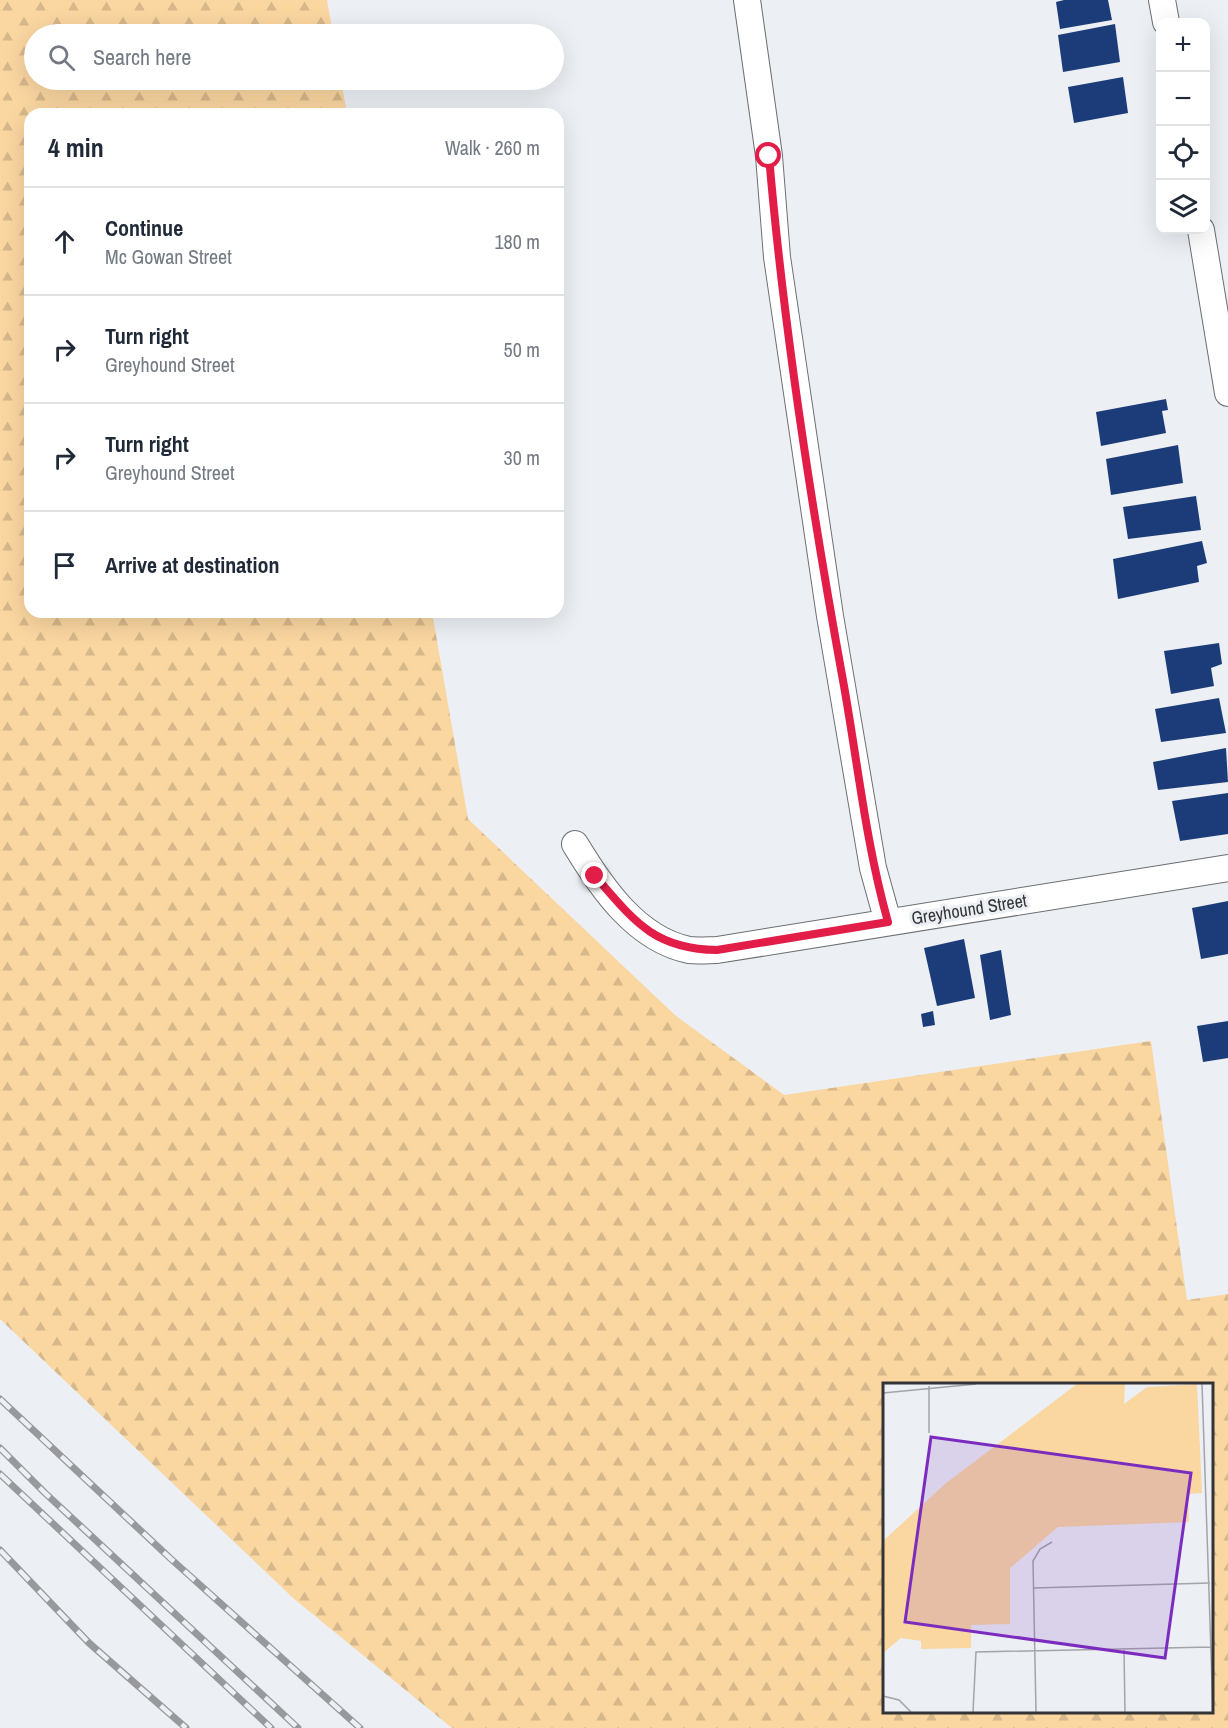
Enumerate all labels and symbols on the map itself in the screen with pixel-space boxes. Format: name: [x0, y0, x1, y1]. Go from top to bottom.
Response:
route start: [755, 142, 781, 168]
route end: [581, 862, 607, 888]
street label: Greyhound Street: [910, 888, 1028, 930]
inset map: [883, 1383, 1213, 1713]

